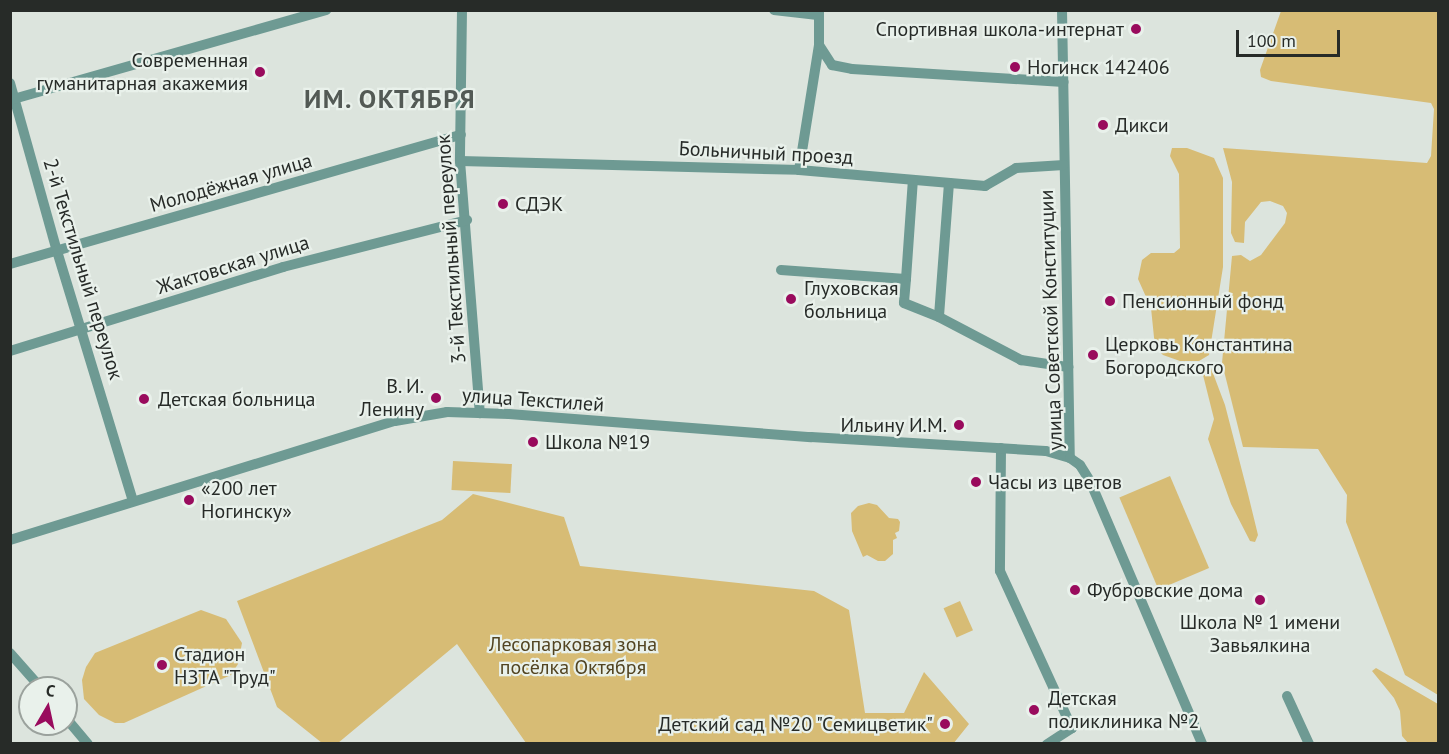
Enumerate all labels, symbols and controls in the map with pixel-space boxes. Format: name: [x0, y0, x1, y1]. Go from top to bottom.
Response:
place label: Спортивная школа-интернат: [875, 17, 1124, 41]
scale bar: [1239, 18, 1342, 56]
marker: Спортивная школа-интернат: [1129, 22, 1143, 36]
text: 100 m: [1247, 29, 1296, 52]
place label: Современная гуманитарная акажемия: [37, 48, 248, 95]
place label: Ногинск 142406: [1027, 55, 1170, 79]
marker: Ногинск 142406: [1008, 60, 1022, 74]
marker: Современная гуманитарная акажемия: [253, 65, 267, 79]
district label: ИМ. ОКТЯБРЯ: [303, 83, 477, 115]
place label: Дикси: [1115, 113, 1169, 137]
marker: Дикси: [1096, 118, 1110, 132]
street label: 3-й Текстильный переулок: [431, 133, 471, 365]
street label: Больничный проезд: [678, 136, 854, 170]
street label: Молодёжная улица: [147, 148, 315, 218]
street label: 2-й Текстильный переулок: [38, 155, 128, 383]
street label: улица Советской Конституции: [1034, 189, 1068, 451]
place label: СДЭК: [515, 192, 563, 216]
marker: СДЭК: [496, 197, 510, 211]
street label: Жактовская улица: [154, 230, 312, 300]
place label: Глуховская больница: [804, 276, 899, 323]
place label: Пенсионный фонд: [1122, 289, 1284, 313]
marker: Глуховская больница: [782, 290, 800, 308]
marker: Пенсионный фонд: [1103, 294, 1117, 308]
place label: Церковь Константина Богородского: [1105, 332, 1293, 379]
marker: Церковь Константина Богородского: [1086, 348, 1100, 362]
place label: В. И. Ленину: [360, 374, 424, 421]
street label: улица Текстилей: [461, 383, 605, 417]
place label: Детская больница: [158, 387, 315, 411]
marker: Детская больница: [135, 390, 153, 408]
marker: В. И. Ленину: [429, 391, 443, 405]
place label: Ильину И.М.: [840, 413, 947, 437]
marker: Ильину И.М.: [952, 418, 966, 432]
place label: Школа №19: [545, 430, 650, 454]
marker: Школа №19: [526, 435, 540, 449]
place label: Часы из цветов: [988, 470, 1122, 494]
marker: Часы из цветов: [969, 475, 983, 489]
place label: «200 лет Ногинску»: [201, 476, 292, 523]
marker: «200 лет Ногинску»: [182, 493, 196, 507]
place label: Фубровские дома: [1087, 578, 1243, 602]
marker: Фубровские дома: [1068, 583, 1082, 597]
marker: Школа № 1 имени Завьялкина: [1253, 593, 1267, 607]
place label: Школа № 1 имени Завьялкина: [1180, 610, 1340, 657]
park label: Лесопарковая зона посёлка Октября: [489, 632, 657, 679]
place label: Стадион НЗТА "Труд": [174, 642, 278, 689]
marker: Стадион НЗТА "Труд": [155, 658, 169, 672]
north arrow: [18, 676, 78, 736]
text: С: [45, 680, 56, 701]
place label: Детская поликлиника №2: [1048, 686, 1199, 733]
marker: Детская поликлиника №2: [1025, 701, 1043, 719]
place label: Детский сад №20 "Семицветик": [657, 712, 933, 736]
marker: Детский сад №20 "Семицветик": [938, 717, 952, 731]

